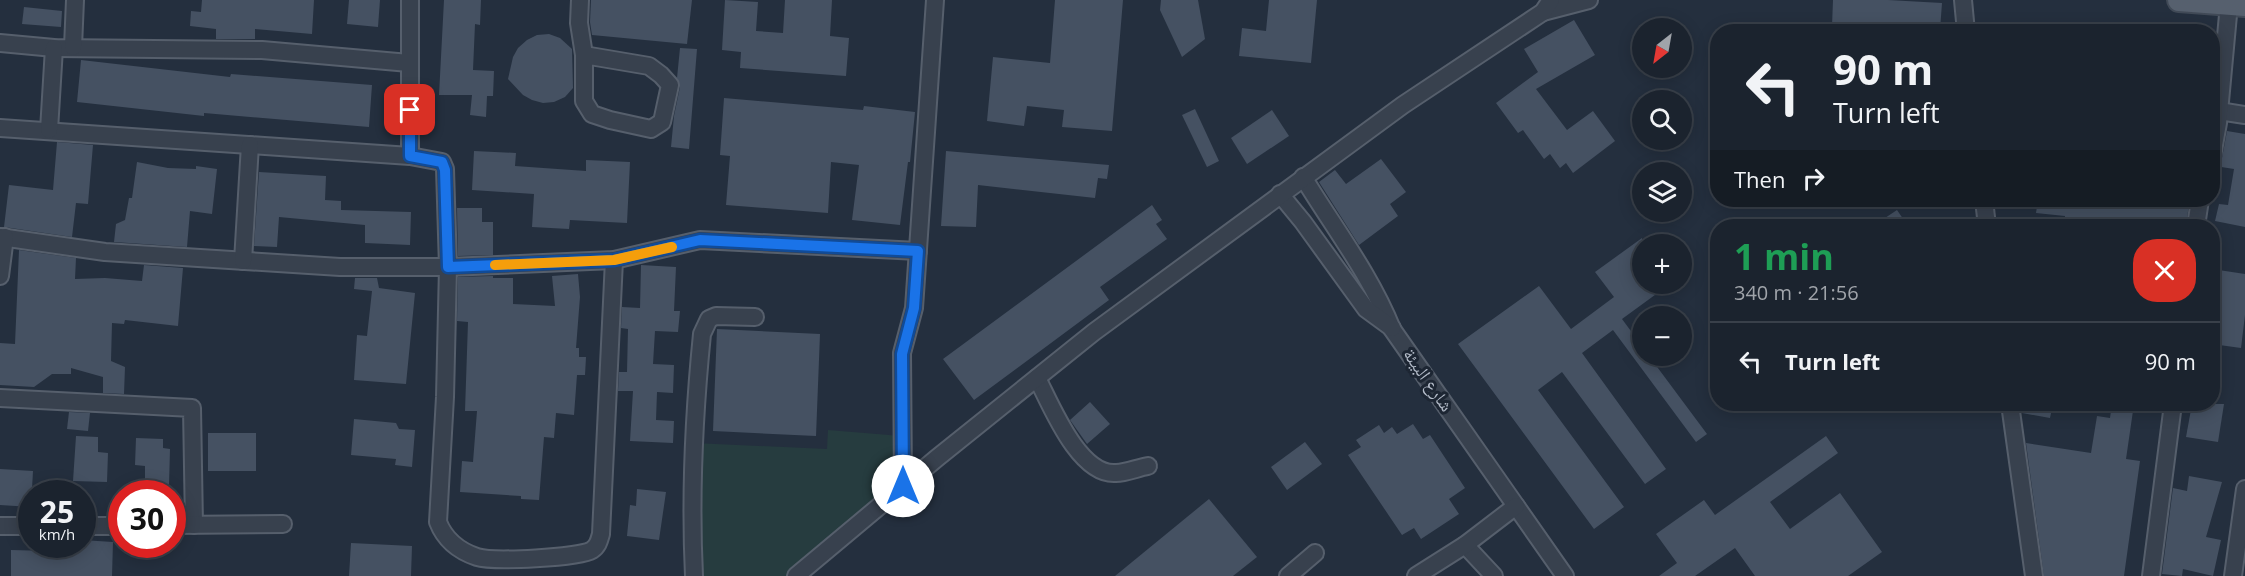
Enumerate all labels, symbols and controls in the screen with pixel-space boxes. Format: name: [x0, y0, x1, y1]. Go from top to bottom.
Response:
north arrow: [1632, 18, 1692, 78]
map controls: [1632, 18, 1692, 366]
text: 90 m: [1833, 40, 1933, 97]
icon: left: [1734, 48, 1812, 126]
pin: [384, 84, 435, 135]
button: search: [1632, 90, 1692, 150]
icon: arrive: [393, 93, 426, 126]
text: Turn left: [1833, 94, 1940, 131]
button: layers: [1632, 162, 1692, 222]
icon: right: [1797, 162, 1830, 195]
text: Then: [1734, 164, 1785, 194]
text: 1 min: [1734, 232, 1834, 281]
button: +: [1632, 234, 1692, 294]
button: close: [2133, 239, 2196, 302]
text: 340 m · 21:56: [1734, 279, 1859, 306]
button: −: [1632, 306, 1692, 366]
street label: شارع البيئة: [1398, 343, 1459, 416]
icon: left: [1734, 345, 1767, 378]
text: Turn left: [1785, 346, 1880, 376]
text: 90 m: [2145, 346, 2196, 376]
position arrow: [871, 454, 935, 518]
speed limit sign: 30: [108, 480, 186, 558]
text: 25: [40, 491, 74, 532]
text: km/h: [39, 524, 75, 544]

